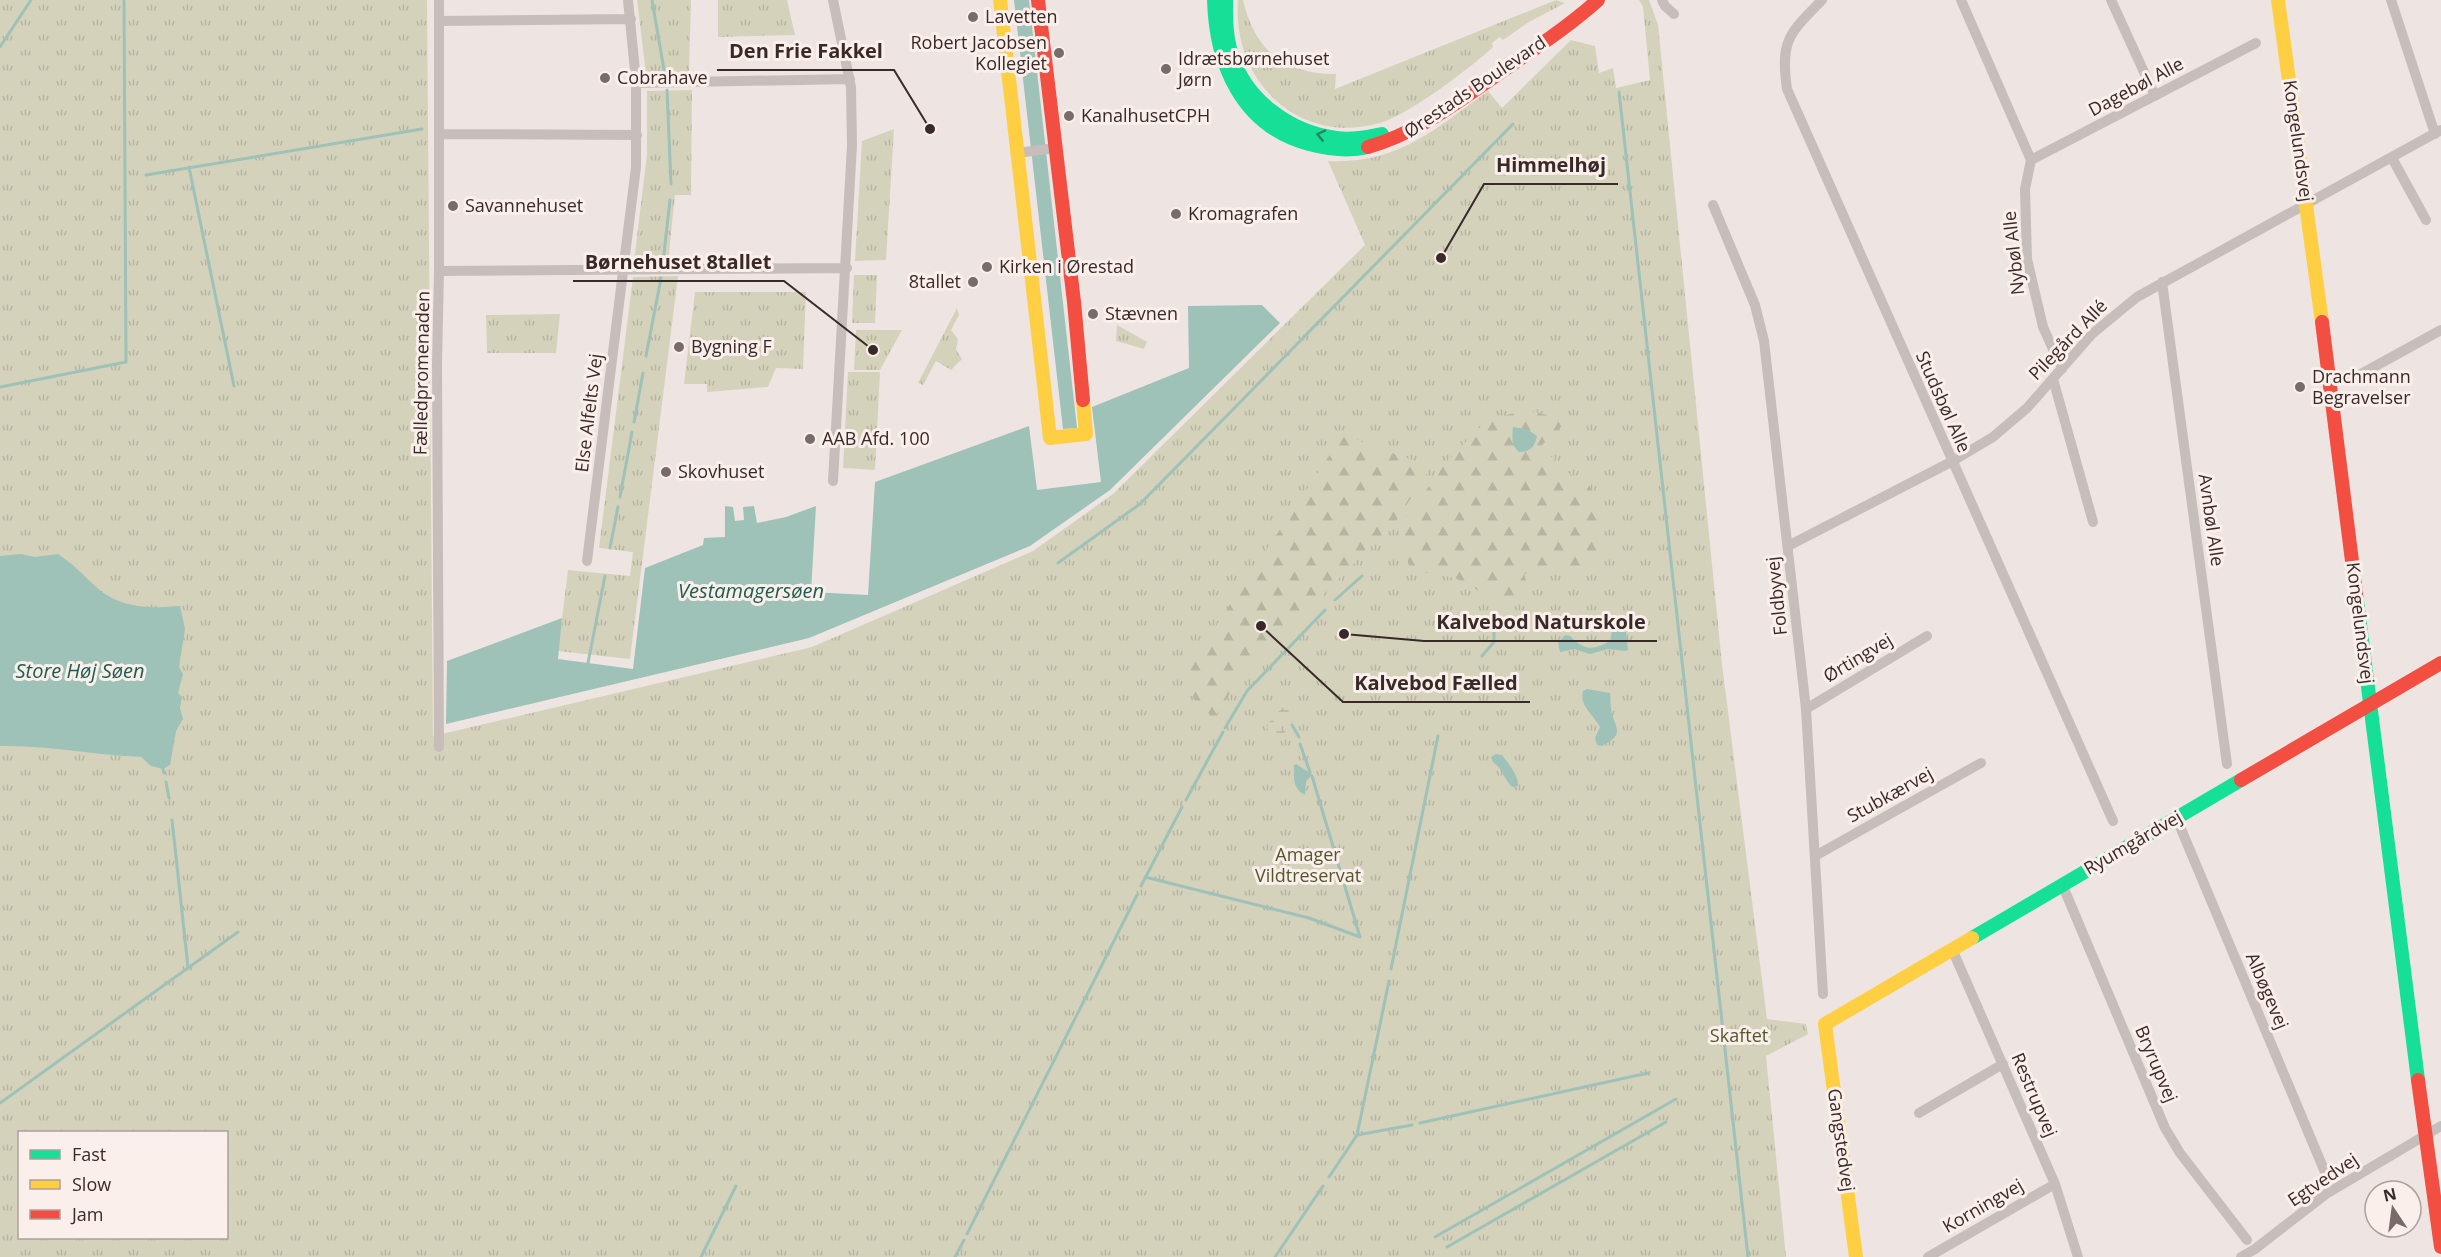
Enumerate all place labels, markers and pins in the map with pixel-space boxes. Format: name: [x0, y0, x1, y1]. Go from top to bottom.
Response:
place label: Lavetten: [985, 4, 1057, 28]
marker: Lavetten: [966, 10, 980, 24]
place label: Robert Jacobsen Kollegiet: [910, 30, 1047, 75]
callout: Den Frie Fakkel: [717, 32, 894, 70]
marker: Robert Jacobsen Kollegiet: [1052, 46, 1066, 60]
place label: Idrætsbørnehuset Jørn: [1176, 46, 1329, 91]
marker: Idrætsbørnehuset Jørn: [1159, 62, 1173, 76]
place label: Cobrahave: [617, 65, 708, 89]
marker: Cobrahave: [598, 71, 612, 85]
place label: KanalhusetCPH: [1081, 103, 1210, 127]
marker: KanalhusetCPH: [1062, 109, 1076, 123]
callout: Himmelhøj: [1484, 146, 1618, 184]
place label: Savannehuset: [465, 193, 583, 217]
marker: Savannehuset: [446, 199, 460, 213]
place label: Kromagrafen: [1188, 201, 1298, 225]
marker: Kromagrafen: [1169, 207, 1183, 221]
callout: Børnehuset 8tallet: [573, 243, 784, 281]
place label: Kirken i Ørestad: [999, 254, 1134, 278]
marker: Kirken i Ørestad: [980, 260, 994, 274]
place label: 8tallet: [909, 269, 961, 293]
marker: 8tallet: [966, 275, 980, 289]
place label: Stævnen: [1105, 301, 1178, 325]
marker: Stævnen: [1086, 307, 1100, 321]
place label: Bygning F: [691, 334, 772, 358]
marker: Bygning F: [672, 340, 686, 354]
place label: Drachmann Begravelser: [2312, 364, 2411, 409]
marker: Drachmann Begravelser: [2293, 380, 2307, 394]
place label: AAB Afd. 100: [822, 426, 930, 450]
marker: AAB Afd. 100: [803, 432, 817, 446]
place label: Skovhuset: [678, 459, 764, 483]
marker: Skovhuset: [659, 465, 673, 479]
callout: Kalvebod Naturskole: [1424, 603, 1657, 641]
callout: Kalvebod Fælled: [1343, 664, 1530, 702]

